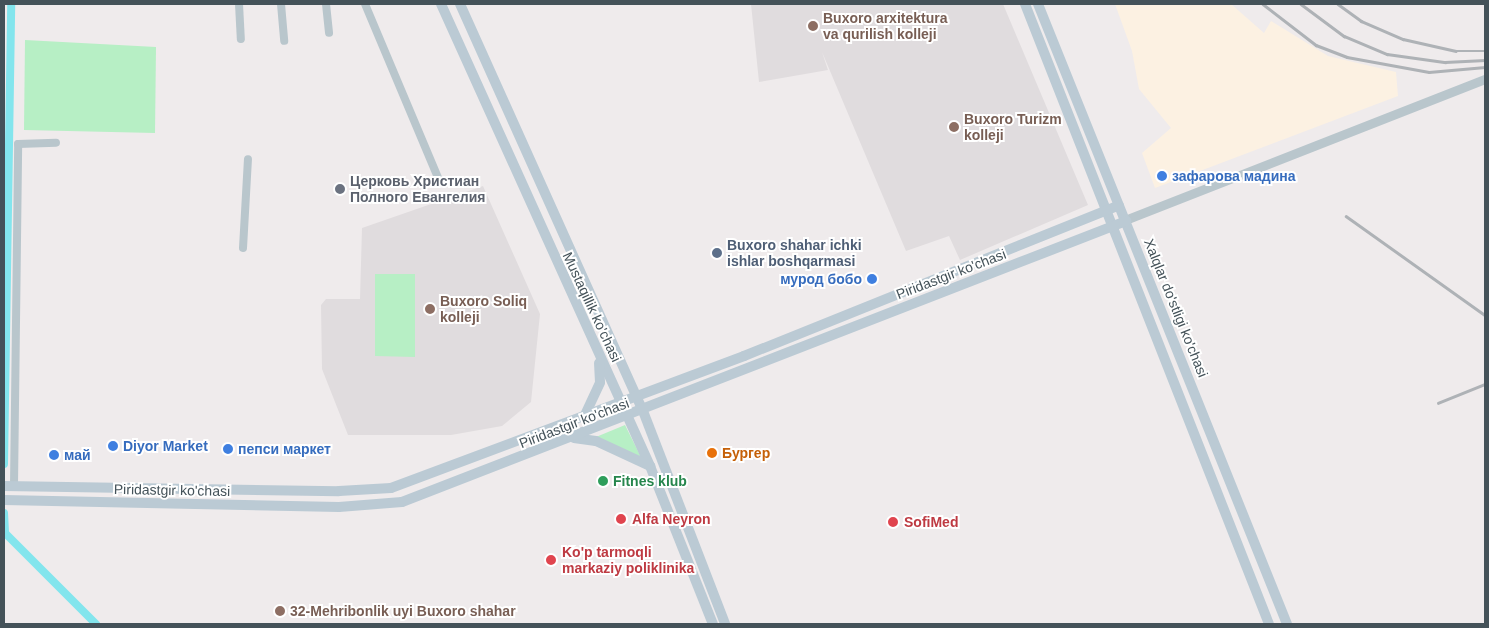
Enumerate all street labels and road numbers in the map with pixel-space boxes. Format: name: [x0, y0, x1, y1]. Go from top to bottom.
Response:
street label: Xalqlar do'stligi ko'chasi: [1141, 236, 1211, 380]
street label: Piridastgir ko'chasi: [894, 245, 1008, 303]
street label: Mustaqillik ko'chasi: [559, 249, 625, 365]
street label: Piridastgir ko'chasi: [517, 394, 631, 452]
street label: Piridastgir ko'chasi: [114, 481, 230, 499]

